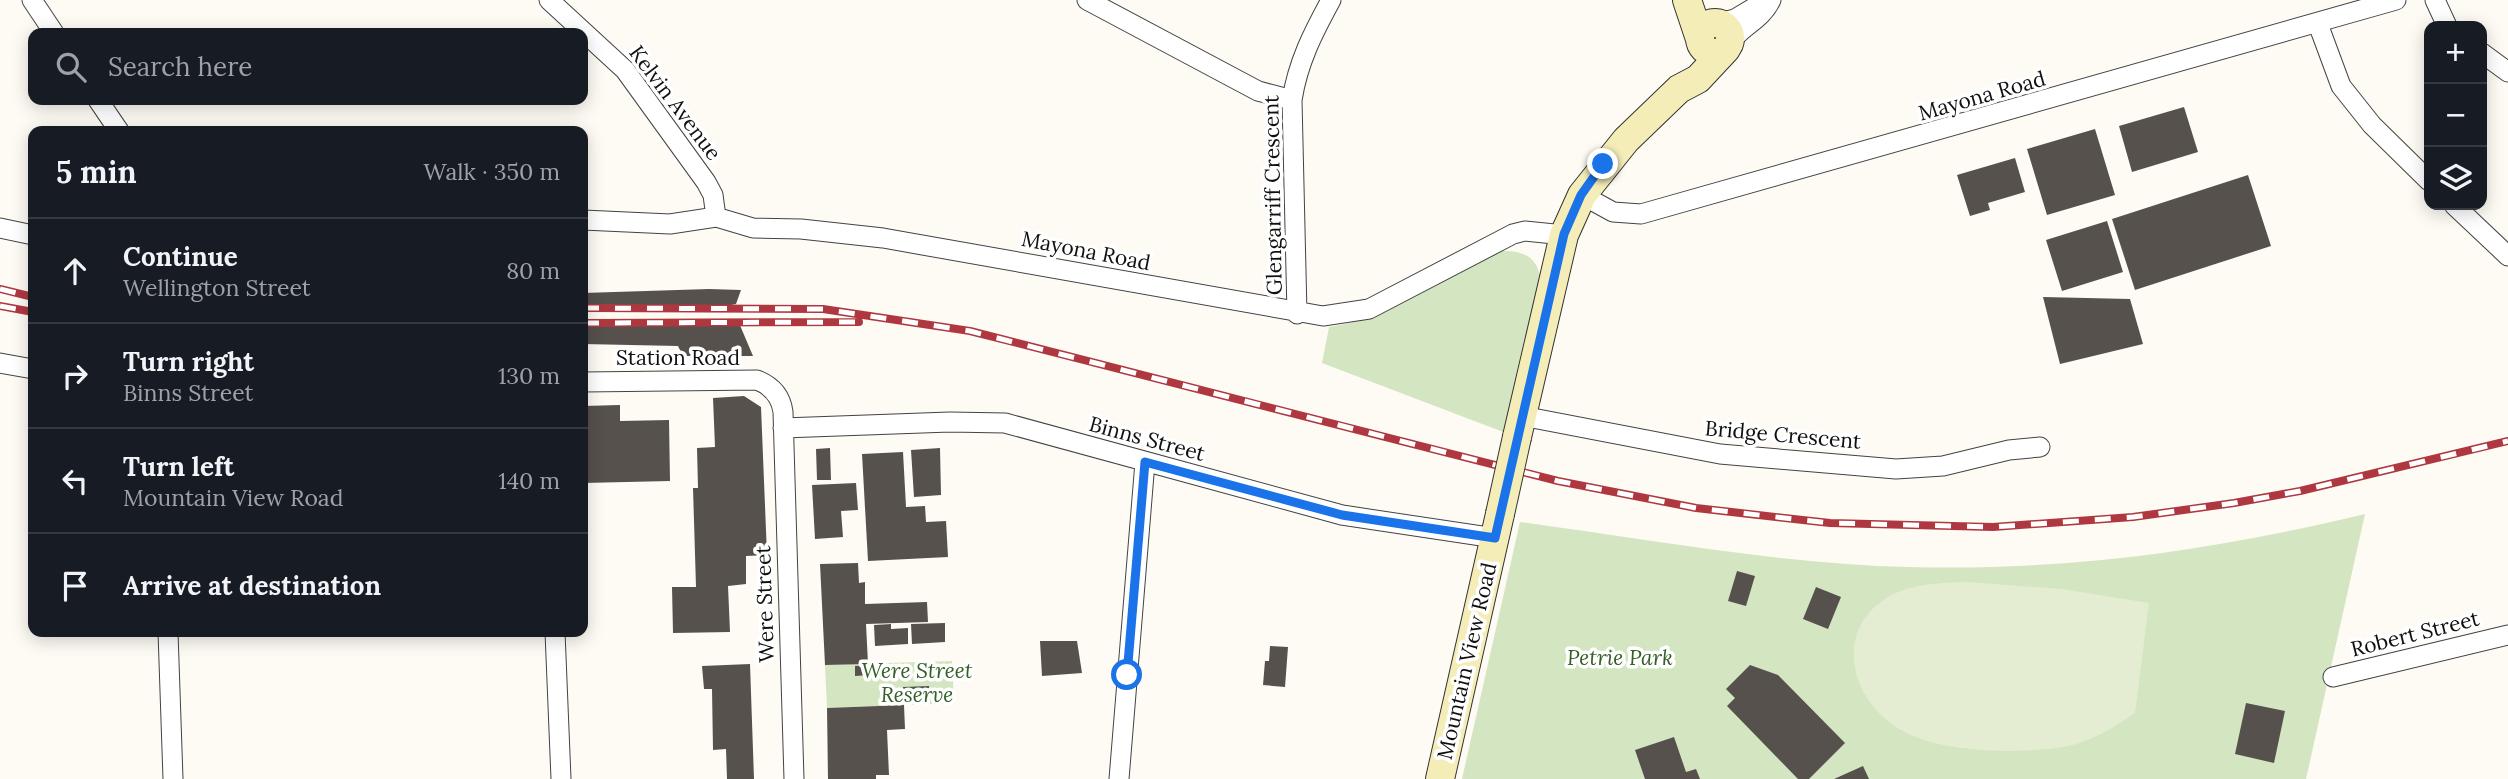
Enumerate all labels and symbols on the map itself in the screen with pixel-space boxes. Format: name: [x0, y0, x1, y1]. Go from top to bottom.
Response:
street label: Kelvin Avenue: [623, 40, 727, 166]
street label: Mayona Road: [1915, 65, 2049, 127]
street label: Glengarriff Crescent: [1257, 94, 1288, 295]
route end: [1587, 148, 1618, 179]
street label: Mayona Road: [1019, 225, 1153, 276]
street label: Station Road: [616, 344, 740, 371]
street label: Binns Street: [1086, 410, 1209, 467]
street label: Bridge Crescent: [1704, 414, 1863, 455]
street label: Were Street: [749, 544, 780, 663]
street label: Mountain View Road: [1431, 560, 1502, 762]
street label: Robert Street: [2348, 604, 2483, 663]
park label: Petrie Park: [1567, 644, 1673, 671]
park label: Were Street Reserve: [861, 657, 973, 708]
route start: [1111, 659, 1142, 690]

